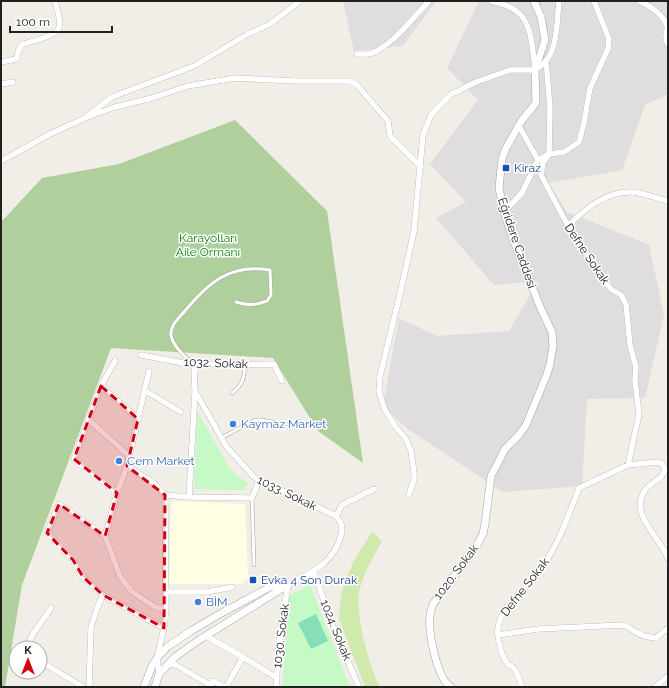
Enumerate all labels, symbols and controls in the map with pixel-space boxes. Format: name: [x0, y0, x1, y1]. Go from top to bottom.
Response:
scale bar: [10, 8, 112, 34]
text: 100 m: [16, 15, 50, 29]
place label: Kiraz: [514, 161, 541, 175]
marker: Kiraz: [501, 163, 511, 173]
street label: Eğridere Caddesi: [495, 196, 539, 290]
street label: Defne Sokak: [562, 221, 613, 288]
park label: Karayolları Aile Ormanı: [176, 231, 240, 259]
street label: 1032. Sokak: [184, 355, 249, 371]
place label: Kaymaz Market: [241, 417, 326, 431]
marker: Kaymaz Market: [228, 419, 238, 429]
place label: Cem Market: [127, 454, 195, 468]
marker: Cem Market: [114, 456, 124, 466]
street label: 1033. Sokak: [255, 473, 320, 514]
street label: 1020. Sokak: [431, 541, 482, 602]
street label: Defne Sokak: [498, 554, 553, 619]
place label: Evka 4 Son Durak: [261, 573, 358, 587]
marker: Evka 4 Son Durak: [248, 575, 258, 585]
place label: BİM: [206, 595, 228, 609]
marker: BİM: [193, 597, 203, 607]
street label: 1024. Sokak: [317, 598, 355, 663]
street label: 1030. Sokak: [270, 602, 292, 669]
north arrow: [8, 640, 48, 680]
text: K: [24, 644, 32, 657]

